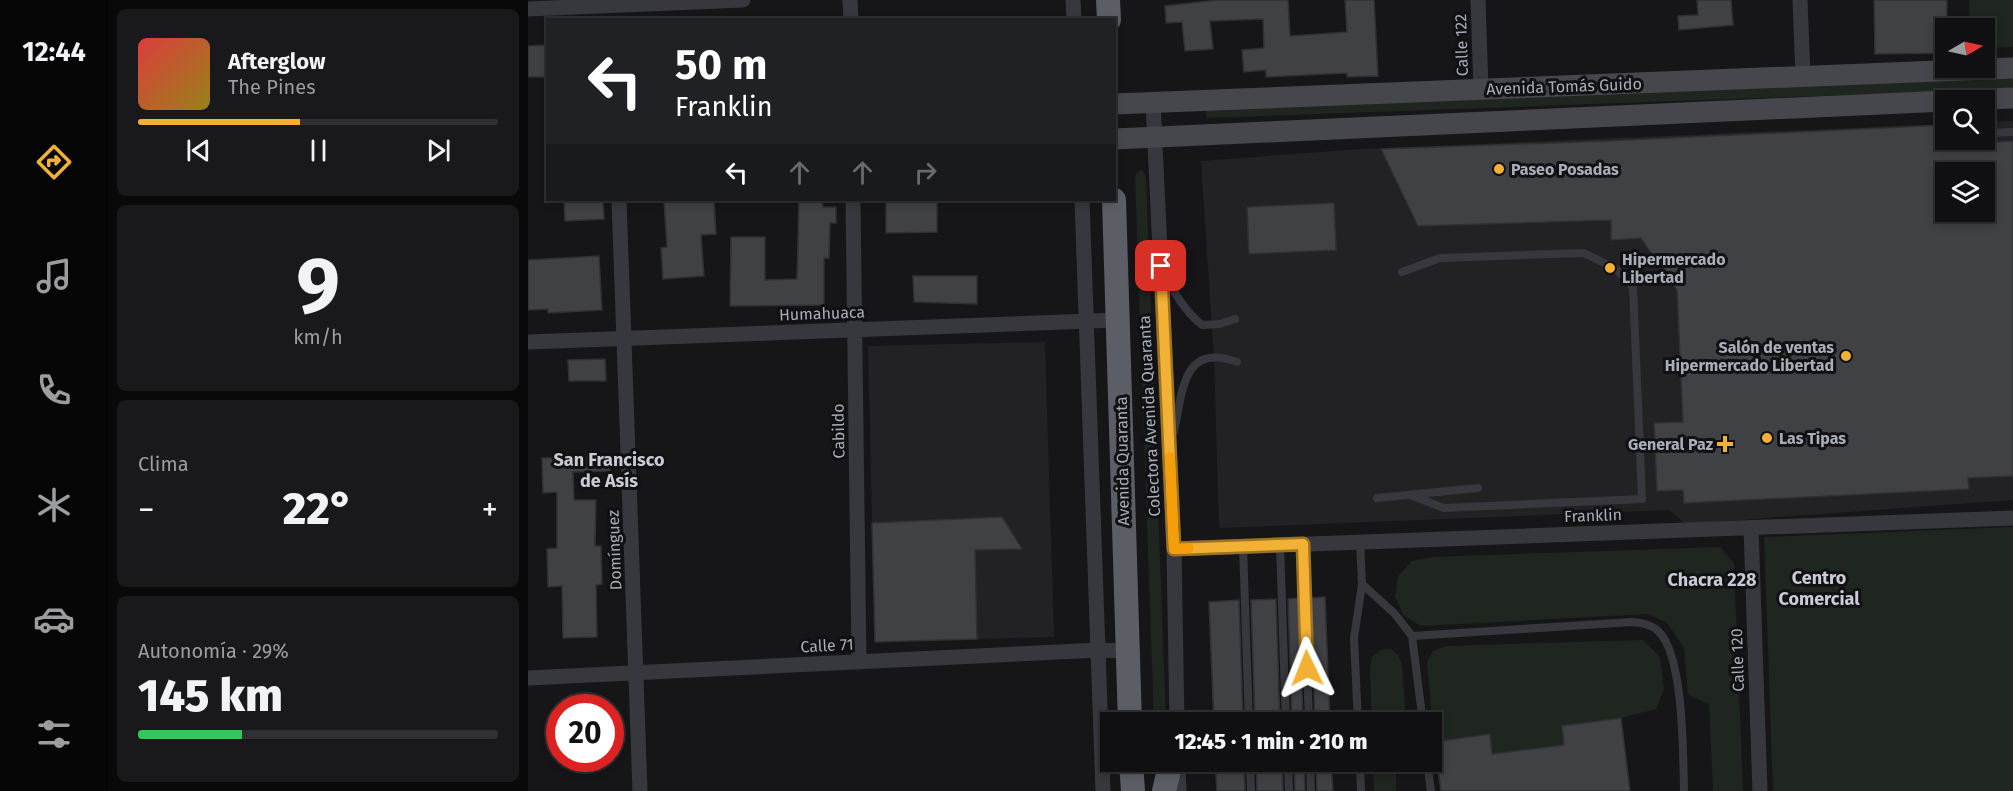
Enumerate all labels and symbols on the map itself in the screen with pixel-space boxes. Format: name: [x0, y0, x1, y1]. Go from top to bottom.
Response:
street label: Calle 122: [1451, 13, 1472, 76]
north arrow: [1935, 18, 1995, 78]
street label: Avenida Tomás Guido: [1486, 74, 1642, 99]
place label: Paseo Posadas: [1511, 160, 1619, 179]
marker: Paseo Posadas: [1492, 162, 1506, 176]
pin: [1135, 240, 1186, 291]
place label: Hipermercado Libertad: [1622, 250, 1725, 287]
marker: Hipermercado Libertad: [1603, 261, 1617, 275]
street label: Humahuaca: [779, 303, 865, 324]
street label: Colectora Avenida Quaranta: [1135, 315, 1164, 517]
place label: Salón de ventas Hipermercado Libertad: [1665, 338, 1834, 375]
marker: Salón de ventas Hipermercado Libertad: [1839, 349, 1853, 363]
street label: Avenida Quaranta: [1112, 396, 1133, 526]
street label: Cabildo: [829, 403, 848, 459]
place label: Las Tipas: [1779, 429, 1846, 448]
marker: Las Tipas: [1760, 431, 1774, 445]
place label: General Paz: [1628, 435, 1714, 454]
marker: General Paz: [1718, 437, 1732, 451]
district label: San Francisco de Asís: [554, 449, 664, 492]
street label: Franklin: [1564, 505, 1622, 526]
street label: Domínguez: [604, 510, 625, 590]
district label: Centro Comercial: [1778, 567, 1860, 610]
district label: Chacra 228: [1668, 569, 1756, 591]
street label: Calle 120: [1727, 628, 1748, 692]
street label: Calle 71: [800, 635, 854, 656]
position arrow: [1275, 636, 1339, 700]
speed limit sign: 20: [546, 694, 624, 772]

